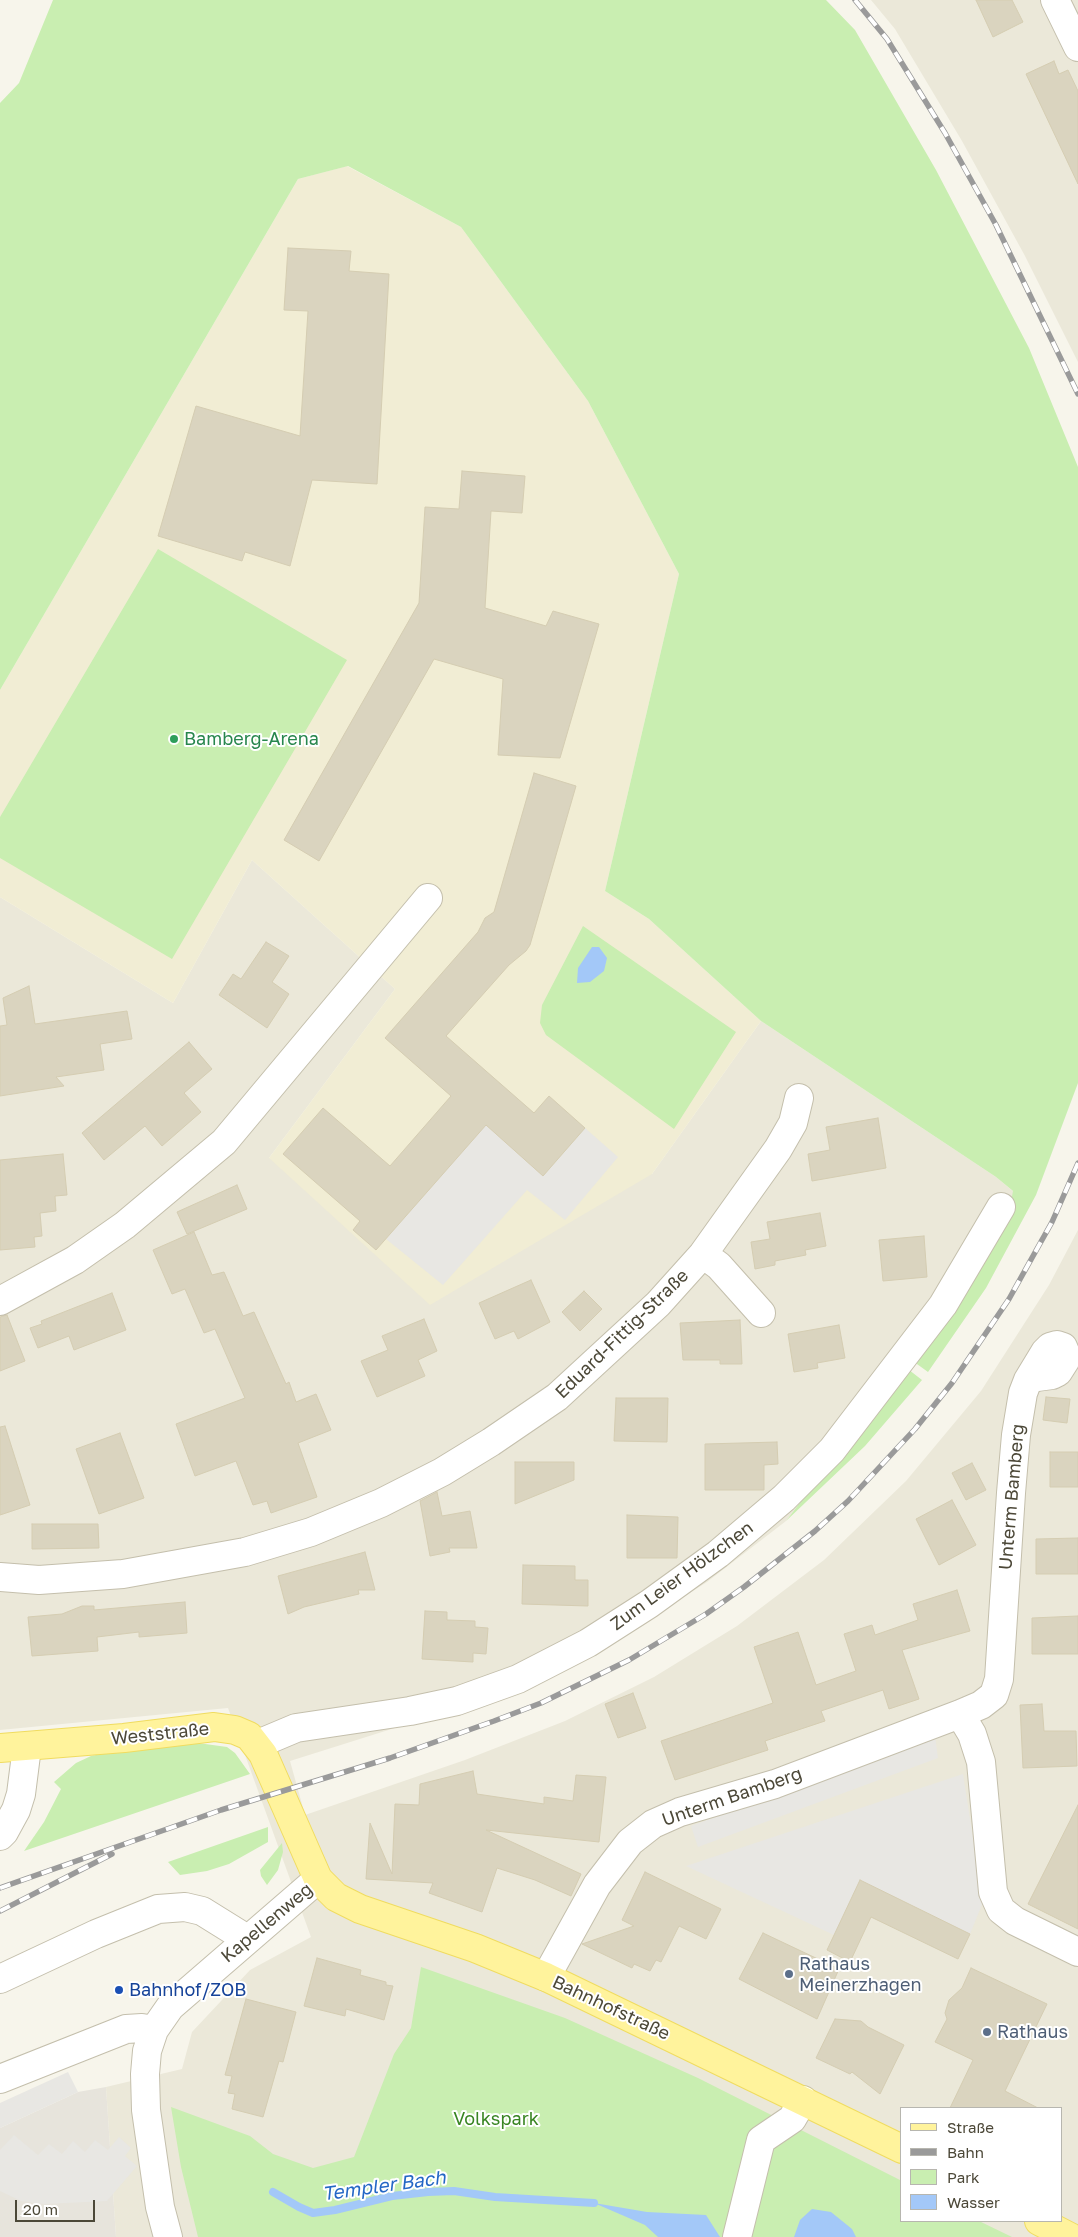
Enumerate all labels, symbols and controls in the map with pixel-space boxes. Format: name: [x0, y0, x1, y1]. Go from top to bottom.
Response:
place label: Bamberg-Arena: [184, 728, 319, 750]
marker: Bamberg-Arena: [168, 733, 180, 745]
street label: Eduard-Fittig-Straße: [551, 1265, 693, 1403]
street label: Unterm Bamberg: [995, 1423, 1029, 1571]
street label: Zum Leier Hölzchen: [606, 1517, 758, 1635]
street label: Weststraße: [110, 1718, 210, 1750]
street label: Unterm Bamberg: [659, 1763, 805, 1831]
street label: Kapellenweg: [217, 1879, 317, 1967]
place label: Rathaus Meinerzhagen: [799, 1953, 921, 1996]
marker: Rathaus Meinerzhagen: [783, 1968, 795, 1980]
street label: Bahnhofstraße: [549, 1971, 673, 2045]
place label: Bahnhof/ZOB: [129, 1979, 246, 2001]
marker: Bahnhof/ZOB: [113, 1984, 125, 1996]
place label: Rathaus: [997, 2021, 1068, 2043]
marker: Rathaus: [981, 2026, 993, 2038]
legend: [900, 2107, 1063, 2222]
park label: Volkspark: [453, 2108, 539, 2130]
text: Straße: [947, 2118, 994, 2136]
text: Bahn: [947, 2143, 984, 2161]
water label: Templer Bach: [321, 2166, 447, 2206]
text: Park: [947, 2168, 979, 2186]
scale bar: [18, 2190, 98, 2222]
text: Wasser: [947, 2193, 1000, 2211]
text: 20 m: [23, 2200, 58, 2218]

